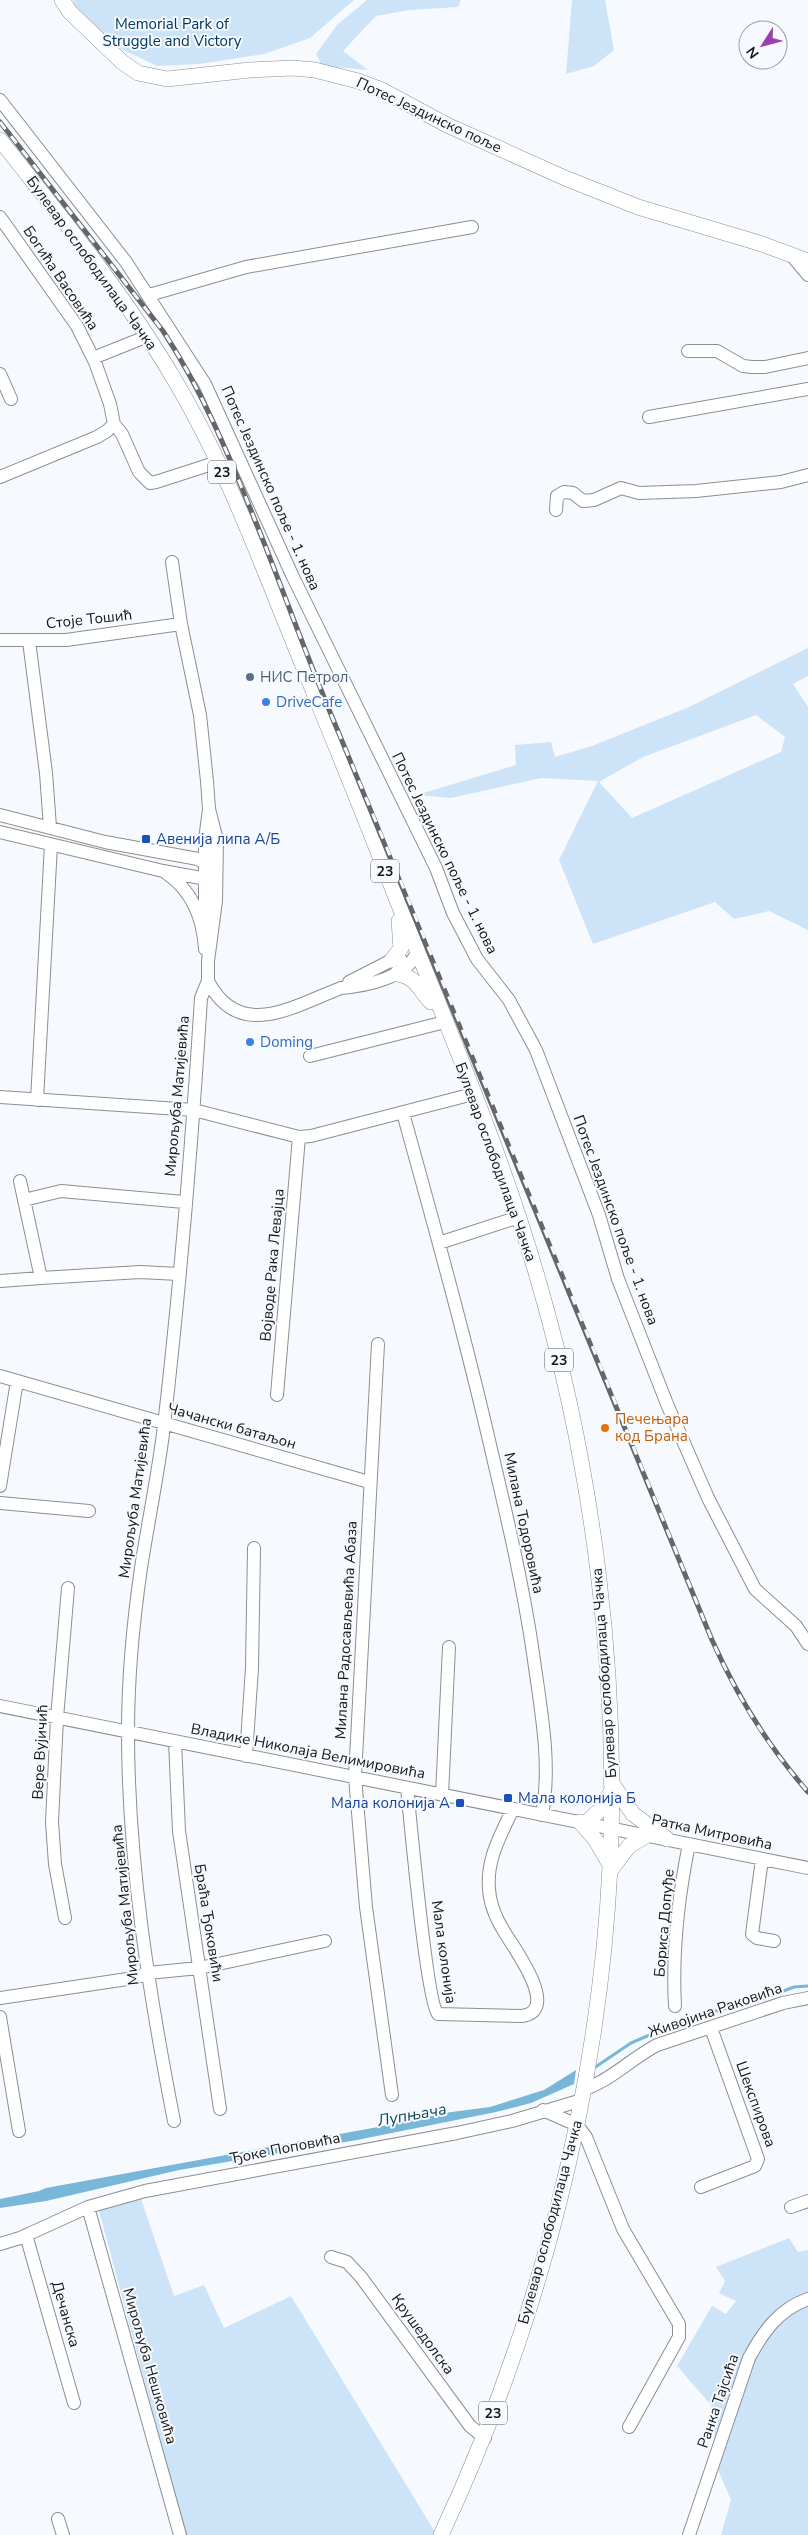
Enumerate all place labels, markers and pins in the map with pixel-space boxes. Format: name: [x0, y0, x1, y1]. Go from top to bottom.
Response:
place label: НИС Петрол: [260, 667, 348, 687]
marker: НИС Петрол: [244, 671, 256, 683]
place label: DriveCafe: [276, 692, 342, 712]
marker: DriveCafe: [260, 696, 272, 708]
place label: Авенија липа А/Б: [156, 829, 280, 849]
marker: Авенија липа А/Б: [140, 833, 152, 845]
place label: Doming: [260, 1032, 313, 1052]
marker: Doming: [244, 1036, 256, 1048]
place label: Печењара код Брана: [615, 1409, 689, 1446]
marker: Печењара код Брана: [599, 1422, 611, 1434]
place label: Мала колонија Б: [518, 1788, 636, 1808]
marker: Мала колонија Б: [502, 1792, 514, 1804]
place label: Мала колонија А: [331, 1793, 450, 1813]
marker: Мала колонија А: [454, 1797, 466, 1809]

